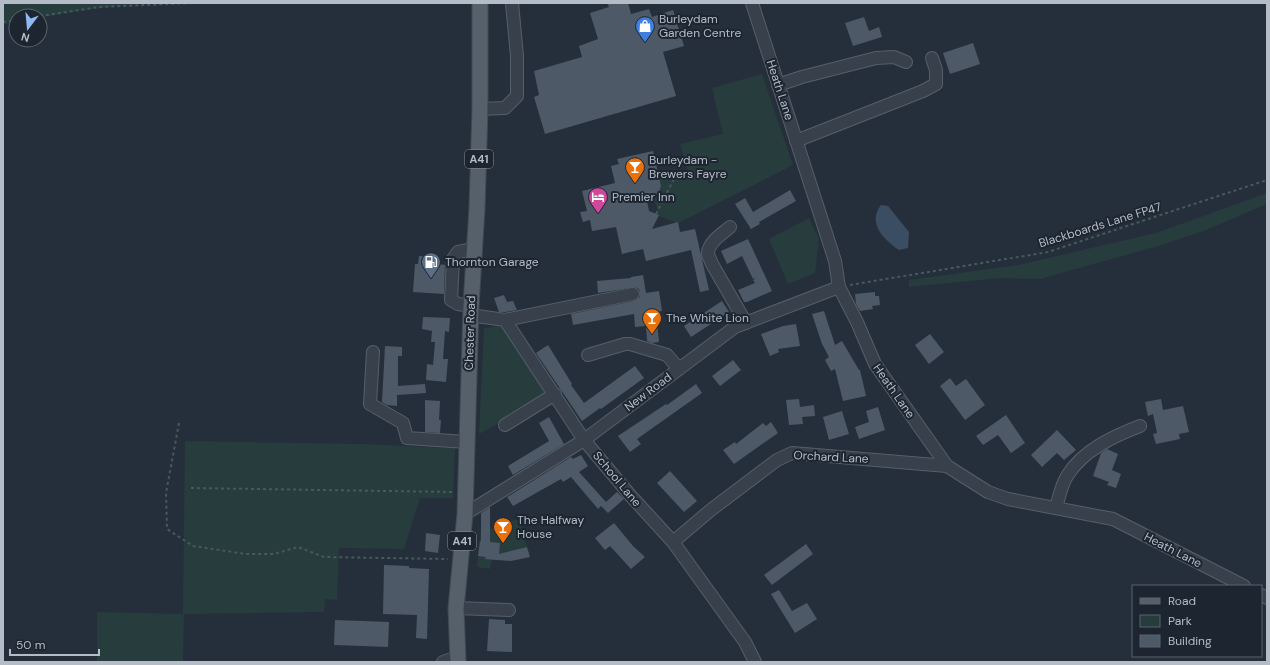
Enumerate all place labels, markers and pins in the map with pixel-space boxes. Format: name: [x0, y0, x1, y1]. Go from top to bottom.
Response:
place label: Burleydam Garden Centre: [659, 11, 741, 41]
shop icon: Burleydam Garden Centre: [634, 15, 656, 43]
place label: Burleydam - Brewers Fayre: [649, 152, 727, 182]
bar icon: Burleydam - Brewers Fayre: [624, 156, 646, 184]
hotel icon: Premier Inn: [587, 186, 609, 214]
place label: Premier Inn: [612, 189, 675, 205]
fuel station icon: Thornton Garage: [420, 251, 442, 279]
place label: Thornton Garage: [445, 254, 539, 270]
bar icon: The White Lion: [641, 307, 663, 335]
place label: The White Lion: [666, 310, 749, 326]
place label: The Halfway House: [517, 512, 584, 542]
bar icon: The Halfway House: [492, 516, 514, 544]

